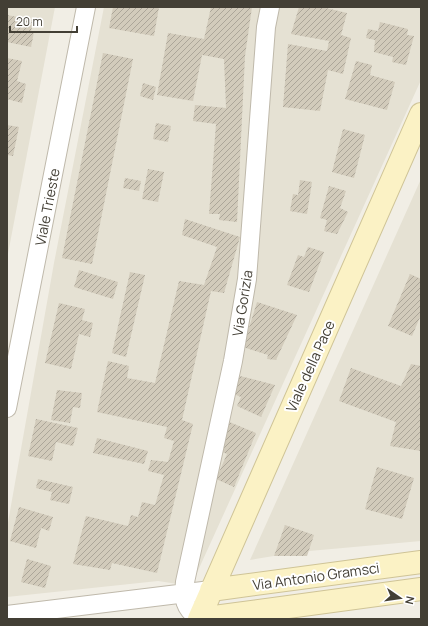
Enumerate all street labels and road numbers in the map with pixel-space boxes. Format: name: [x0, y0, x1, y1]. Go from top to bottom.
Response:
street label: Viale Trieste: [30, 167, 64, 247]
street label: Via Gorizia: [227, 268, 257, 338]
street label: Viale della Pace: [281, 317, 339, 415]
street label: Via Antonio Gramsci: [251, 558, 381, 594]

